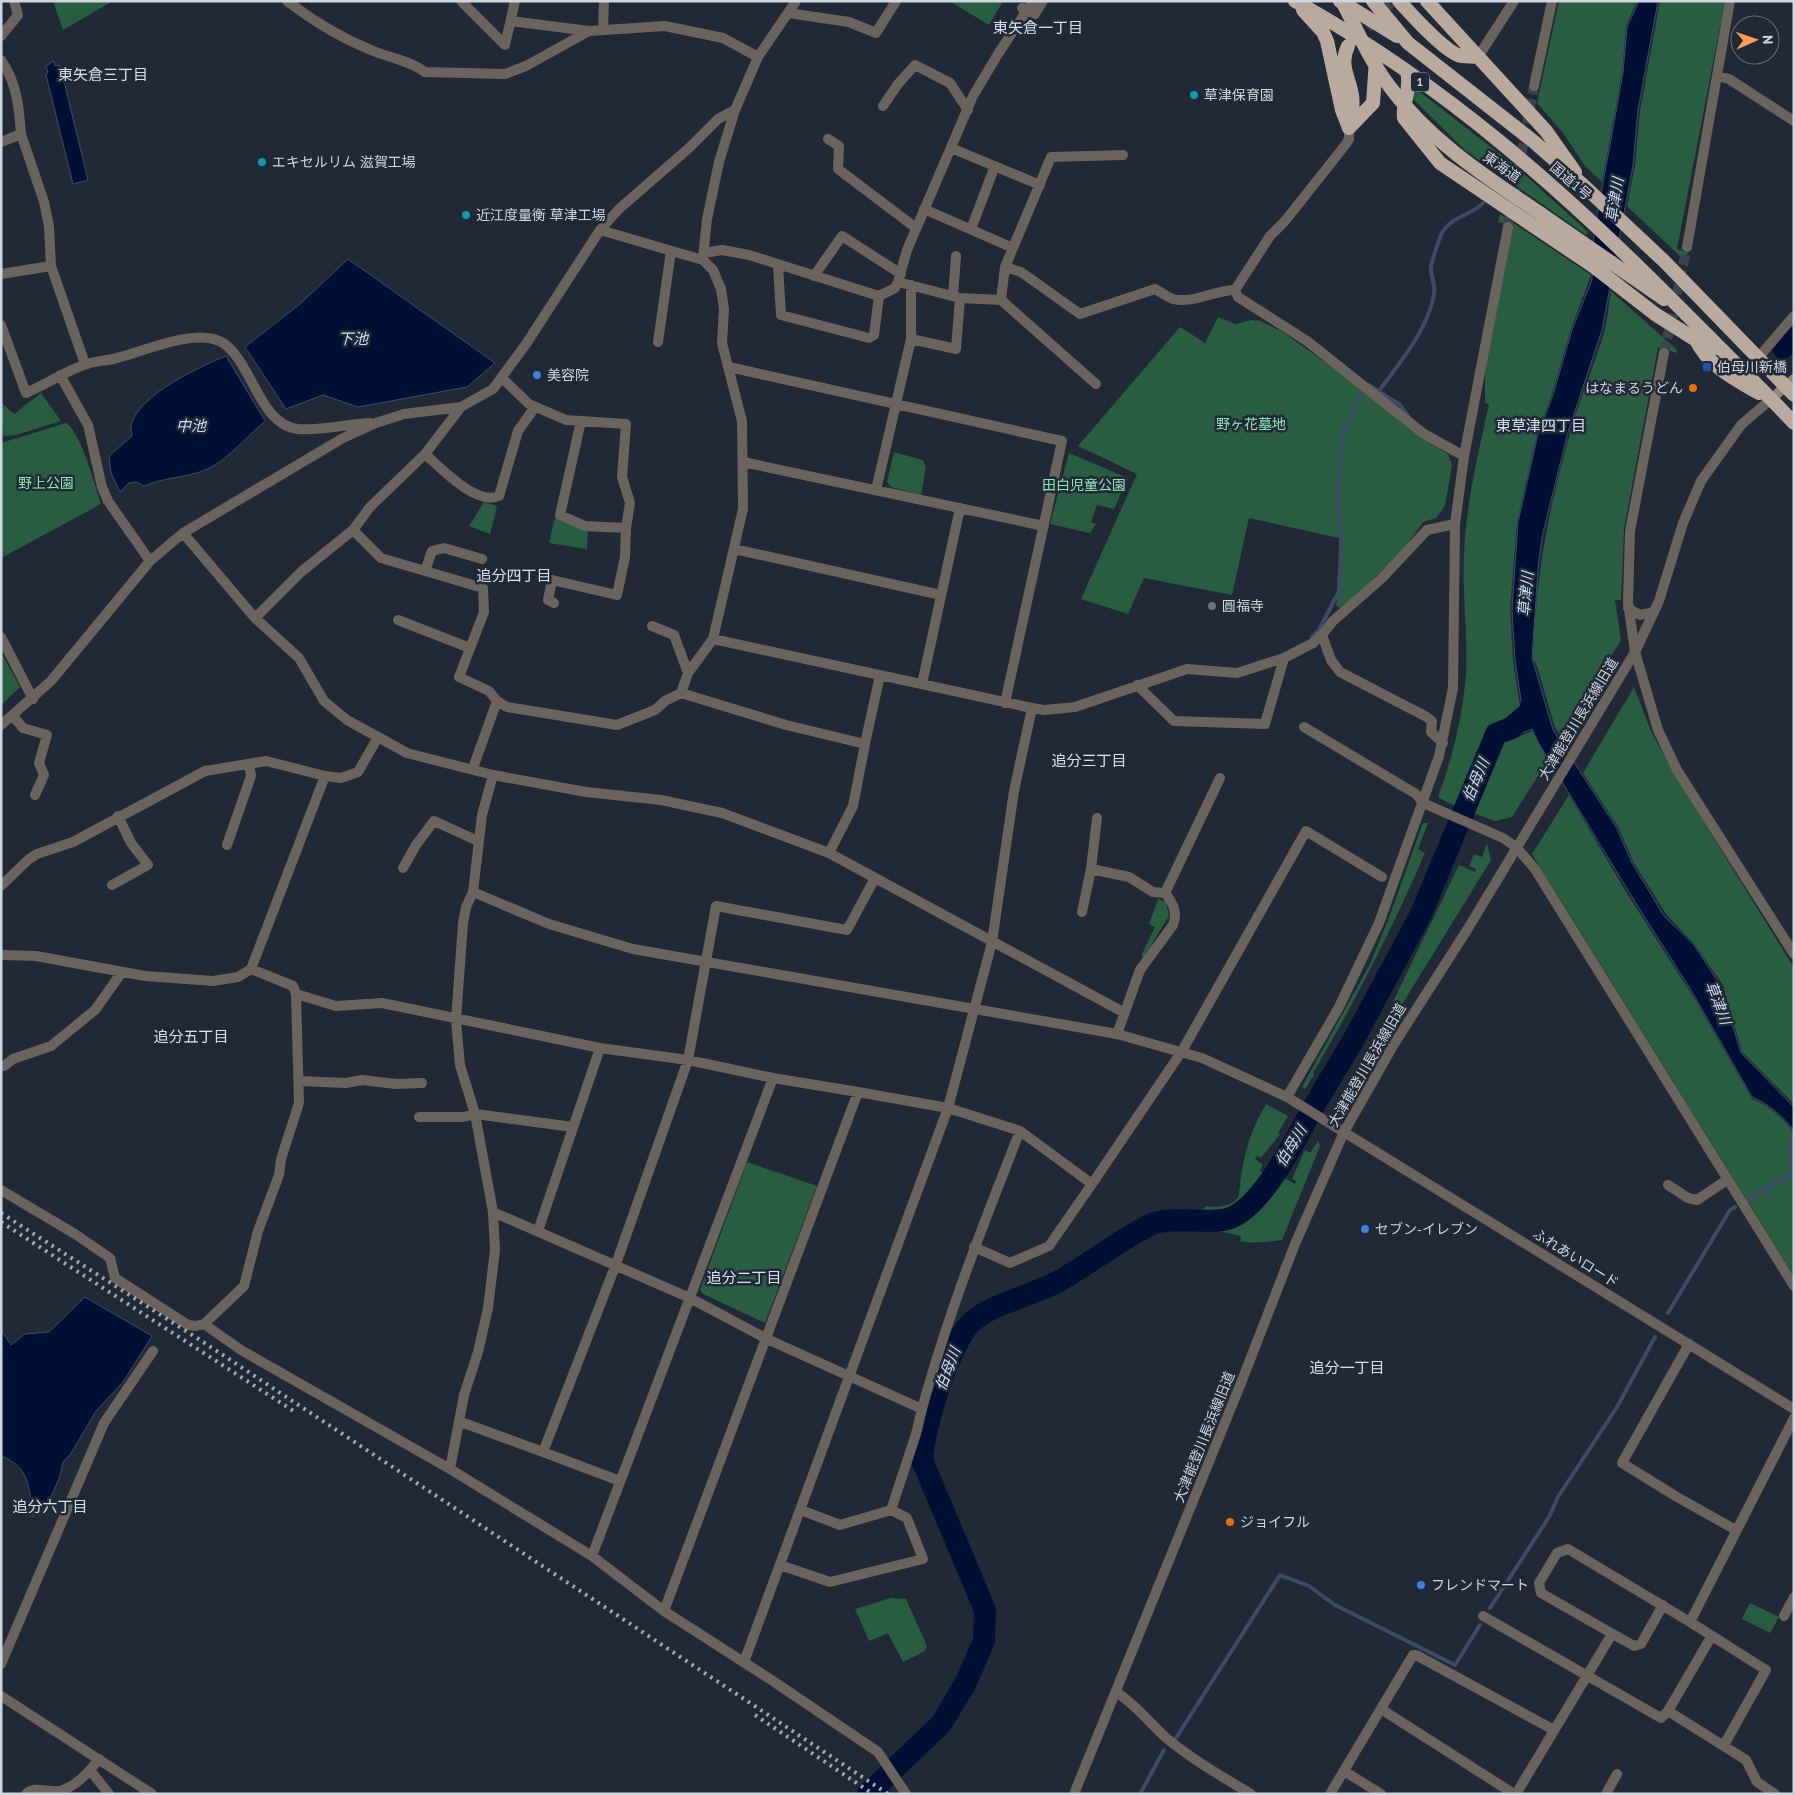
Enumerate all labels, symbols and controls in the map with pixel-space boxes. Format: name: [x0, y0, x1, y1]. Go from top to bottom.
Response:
north arrow: [1730, 15, 1780, 65]
district label: 東矢倉一丁目: [993, 18, 1083, 37]
text: N: [1759, 35, 1777, 44]
district label: 東矢倉三丁目: [58, 65, 148, 84]
road number: 1: [1411, 72, 1429, 91]
place label: 草津保育園: [1204, 86, 1274, 104]
marker: 草津保育園: [1188, 89, 1200, 101]
street label: 東海道: [1480, 148, 1524, 186]
place label: エキセルリム 滋賀工場: [272, 153, 416, 171]
marker: エキセルリム 滋賀工場: [256, 156, 268, 168]
street label: 国道1号: [1546, 158, 1596, 204]
water label: 草津川: [1602, 174, 1628, 224]
place label: 近江度量衡 草津工場: [476, 206, 606, 224]
marker: 近江度量衡 草津工場: [460, 209, 472, 221]
water label: 下池: [338, 329, 370, 348]
place label: 伯母川新橋: [1717, 358, 1787, 376]
marker: 伯母川新橋: [1701, 361, 1713, 373]
place label: 美容院: [547, 366, 589, 384]
marker: 美容院: [531, 369, 543, 381]
place label: はなまるうどん: [1585, 379, 1683, 397]
marker: はなまるうどん: [1687, 382, 1699, 394]
park label: 野ヶ花墓地: [1216, 415, 1286, 433]
water label: 中池: [176, 416, 208, 435]
district label: 東草津四丁目: [1496, 416, 1586, 435]
park label: 野上公園: [18, 474, 74, 492]
park label: 田白児童公園: [1042, 476, 1126, 494]
district label: 追分四丁目: [476, 566, 552, 585]
water label: 草津川: [1514, 569, 1537, 617]
place label: 圓福寺: [1222, 597, 1264, 615]
marker: 圓福寺: [1206, 600, 1218, 612]
street label: 大津能登川長浜線旧道: [1534, 654, 1622, 784]
district label: 追分三丁目: [1051, 751, 1127, 770]
water label: 伯母川: [1458, 754, 1494, 804]
water label: 草津川: [1702, 978, 1736, 1029]
street label: 大津能登川長浜線旧道: [1324, 1000, 1410, 1130]
district label: 追分五丁目: [153, 1027, 229, 1046]
water label: 伯母川: [1271, 1120, 1311, 1170]
place label: セブン-イレブン: [1375, 1220, 1478, 1238]
marker: セブン-イレブン: [1359, 1223, 1371, 1235]
street label: ふれあいロード: [1530, 1224, 1622, 1292]
district label: 追分二丁目: [706, 1268, 782, 1287]
water label: 伯母川: [931, 1343, 965, 1393]
district label: 追分一丁目: [1309, 1358, 1385, 1377]
street label: 大津能登川長浜線旧道: [1169, 1369, 1239, 1505]
district label: 追分六丁目: [12, 1497, 88, 1516]
place label: ジョイフル: [1240, 1513, 1310, 1531]
marker: ジョイフル: [1224, 1516, 1236, 1528]
place label: フレンドマート: [1431, 1576, 1529, 1594]
marker: フレンドマート: [1415, 1579, 1427, 1591]

